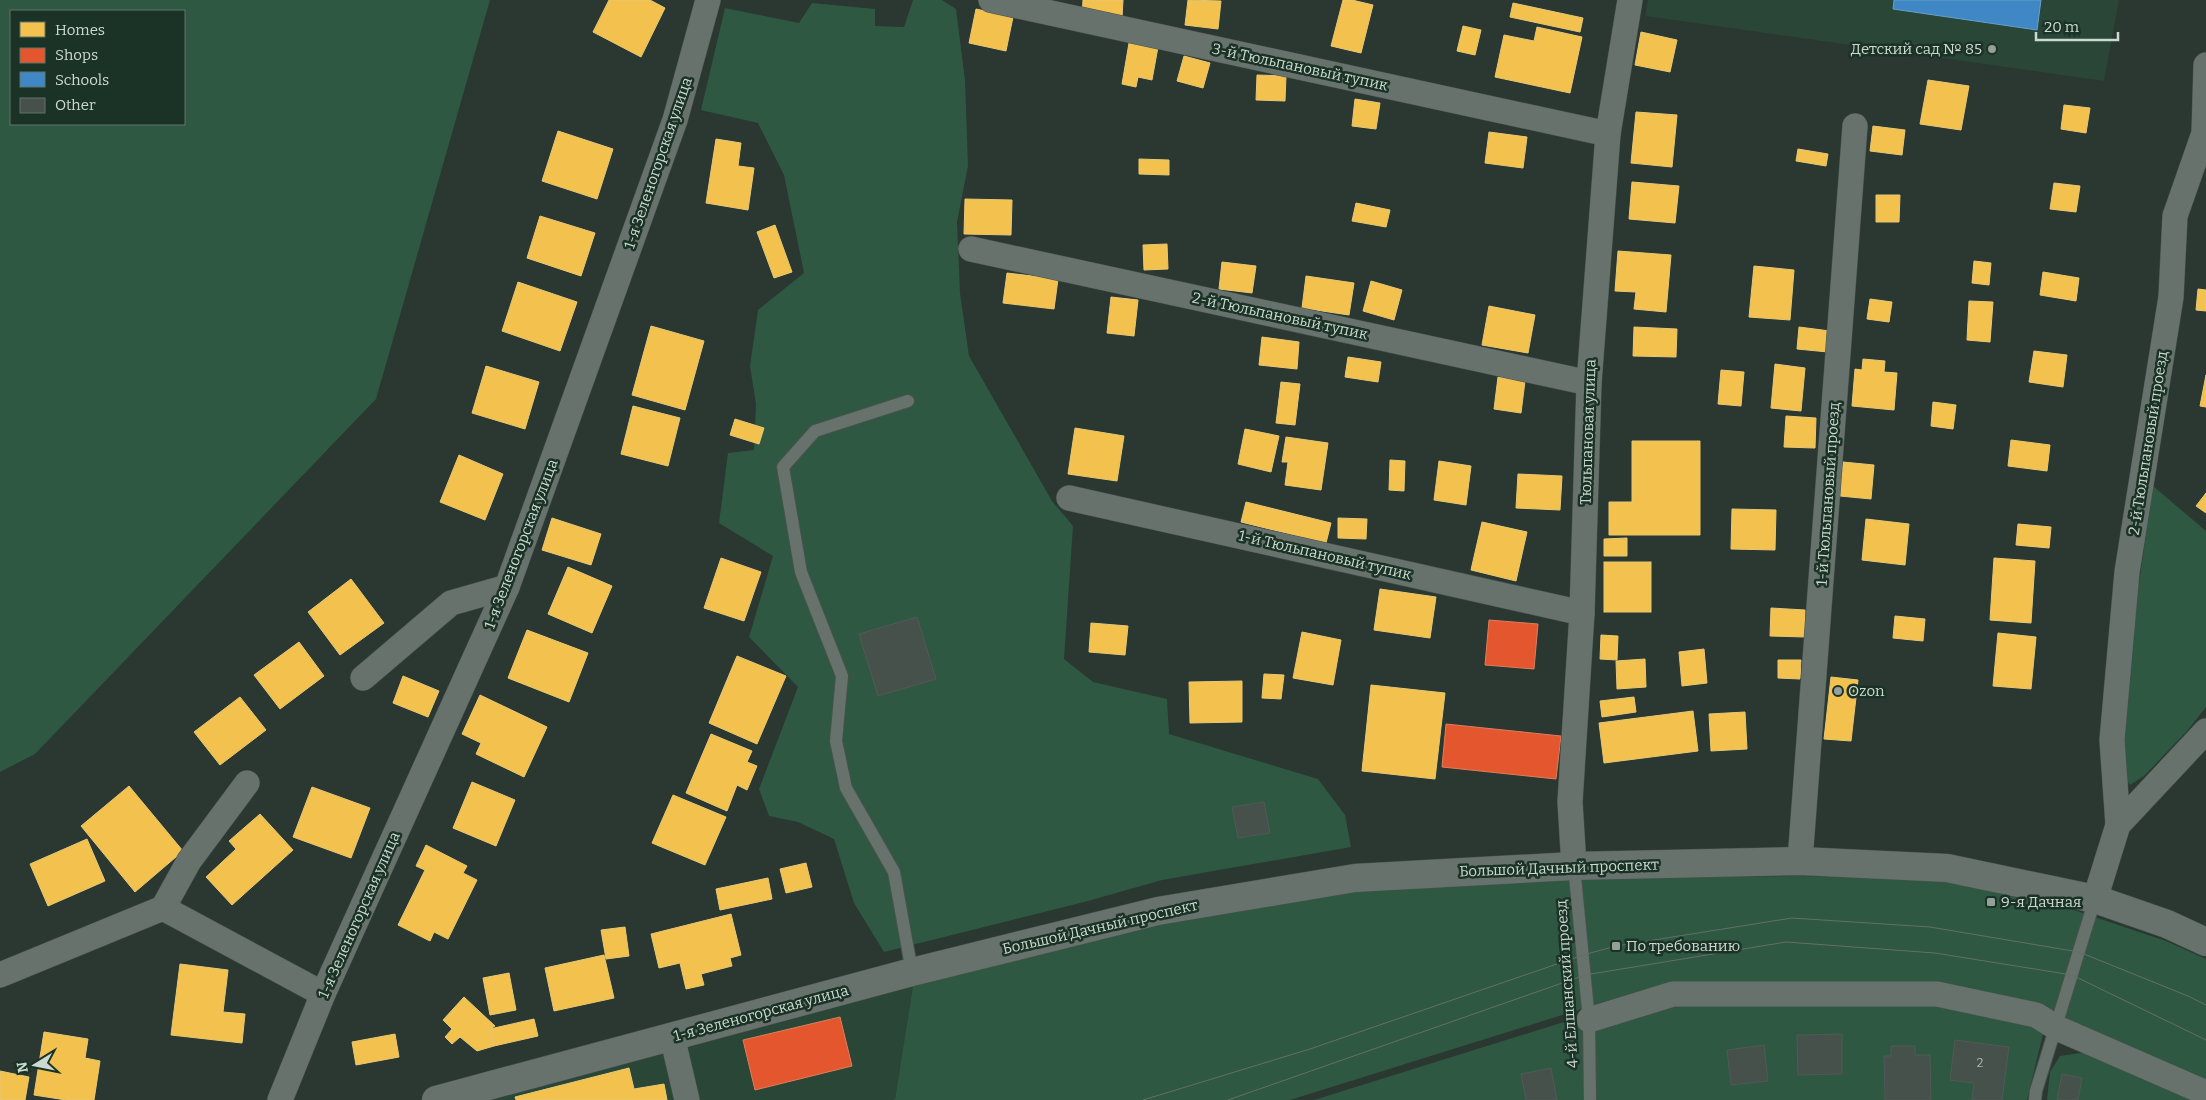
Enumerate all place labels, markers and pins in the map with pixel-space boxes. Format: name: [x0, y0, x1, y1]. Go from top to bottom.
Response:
place label: Детский сад № 85: [1851, 40, 1982, 58]
marker: Детский сад № 85: [1986, 43, 1998, 55]
place label: Ozon: [1848, 682, 1885, 700]
marker: Ozon: [1832, 685, 1844, 697]
place label: 9-я Дачная: [2001, 893, 2081, 911]
marker: 9-я Дачная: [1985, 896, 1997, 908]
place label: По требованию: [1626, 937, 1740, 955]
marker: По требованию: [1610, 940, 1622, 952]

